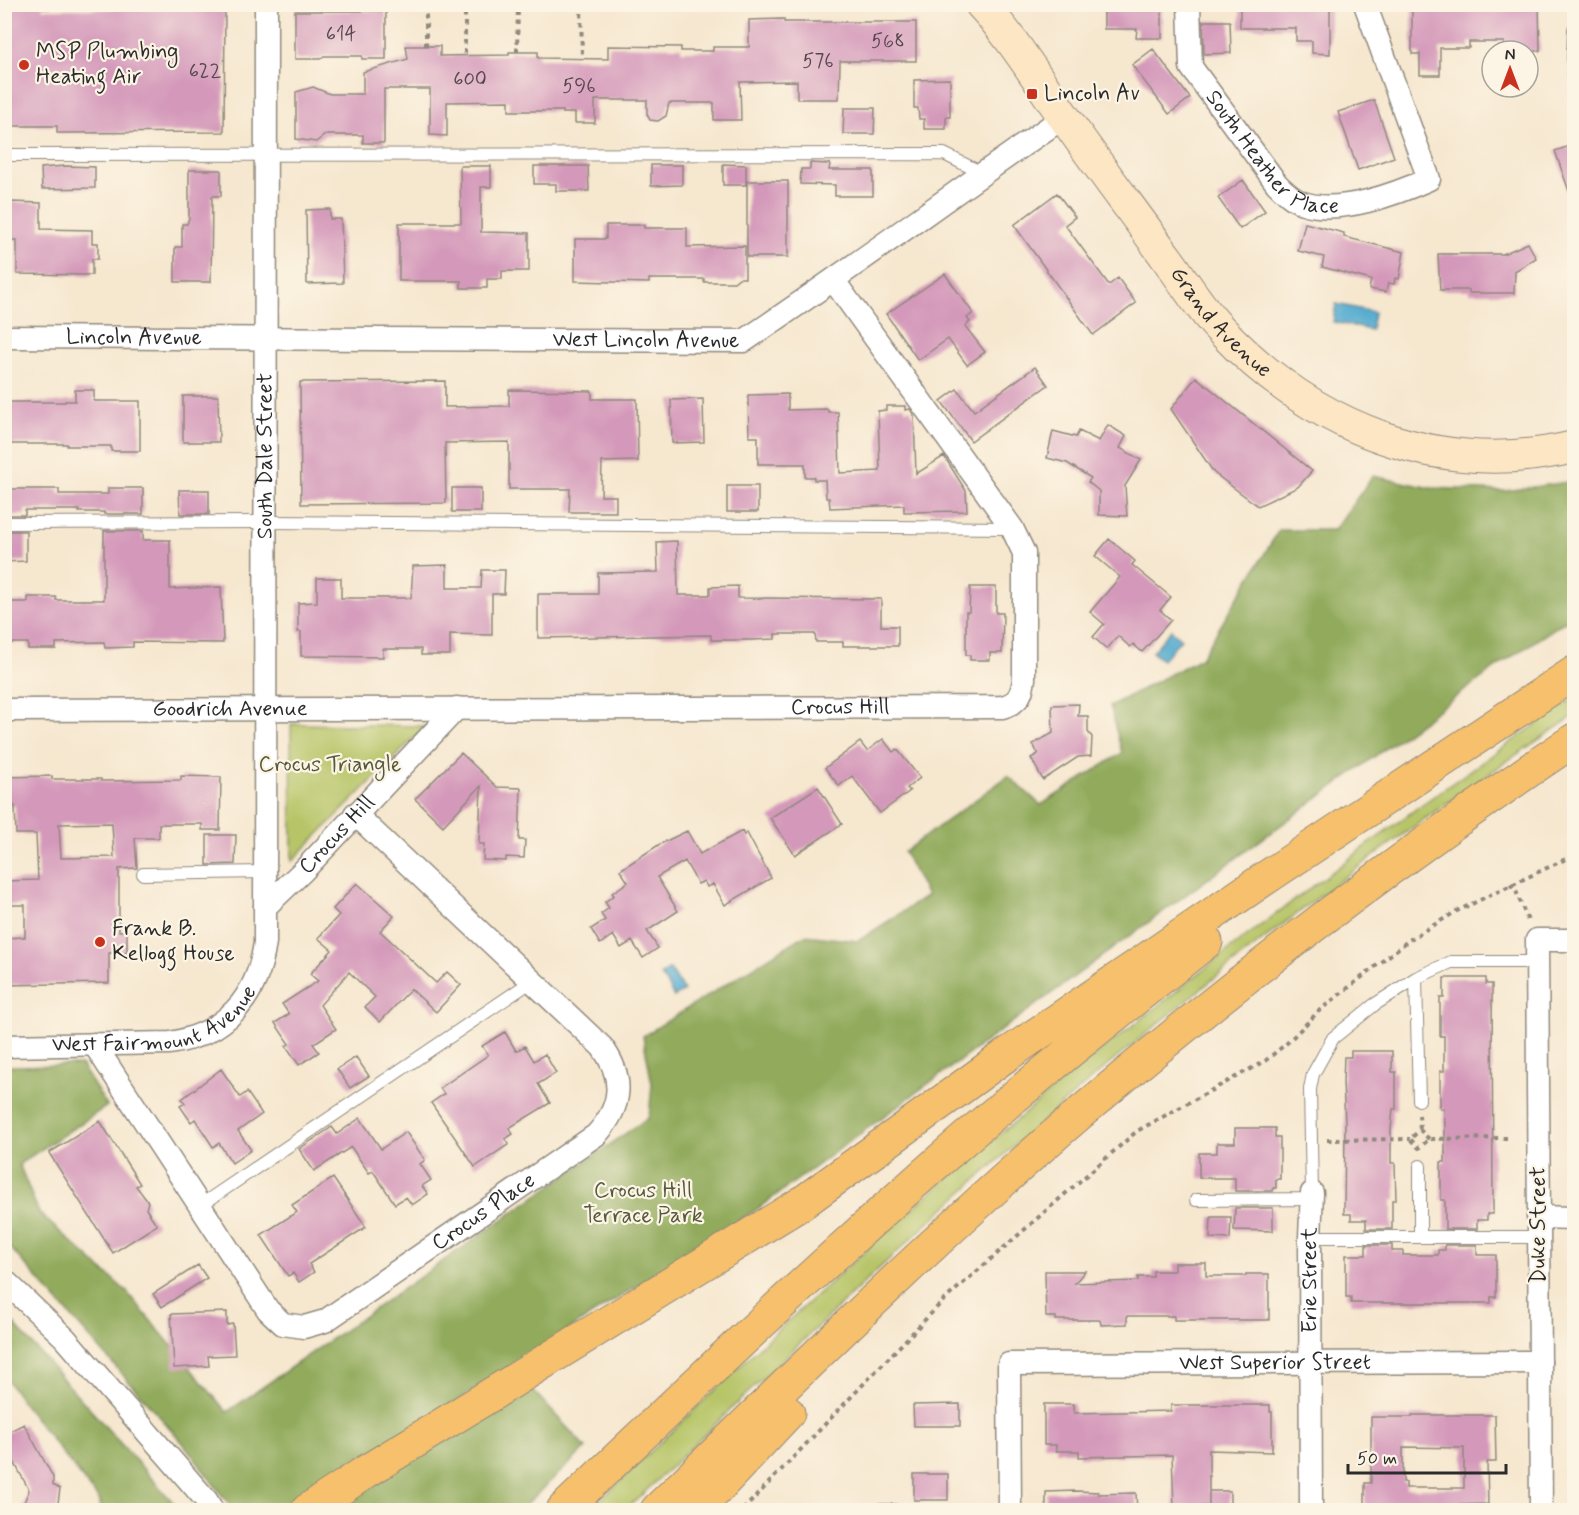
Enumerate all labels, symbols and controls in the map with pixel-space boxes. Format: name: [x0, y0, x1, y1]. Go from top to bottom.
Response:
house number: 614: [326, 21, 357, 48]
house number: 568: [871, 28, 905, 55]
place label: MSP Plumbing Heating Air: [36, 38, 178, 94]
north arrow: [1480, 39, 1540, 99]
text: N: [1505, 45, 1515, 66]
house number: 576: [802, 48, 834, 75]
marker: MSP Plumbing Heating Air: [17, 58, 31, 72]
house number: 622: [189, 58, 221, 85]
house number: 600: [453, 66, 487, 93]
house number: 596: [562, 73, 596, 100]
place label: Lincoln Av: [1044, 80, 1140, 108]
street label: South Heather Place: [1199, 85, 1340, 221]
marker: Lincoln Av: [1025, 87, 1039, 101]
street label: Grand Avenue: [1163, 261, 1277, 384]
street label: Lincoln Avenue: [66, 323, 202, 352]
street label: West Lincoln Avenue: [552, 326, 740, 355]
street label: South Dale Street: [251, 373, 280, 539]
street label: Crocus Hill: [791, 693, 889, 722]
street label: Goodrich Avenue: [152, 695, 308, 724]
park label: Crocus Triangle: [259, 751, 401, 782]
street label: Crocus Hill: [293, 789, 381, 880]
place label: Frank B. Kellogg House: [112, 915, 235, 971]
marker: Frank B. Kellogg House: [93, 935, 107, 949]
street label: West Fairmount Avenue: [52, 981, 264, 1059]
street label: Duke Street: [1525, 1166, 1553, 1284]
street label: Crocus Place: [427, 1167, 541, 1257]
park label: Crocus Hill Terrace Park: [583, 1177, 703, 1230]
street label: Erie Street: [1296, 1226, 1324, 1333]
street label: West Superior Street: [1179, 1349, 1371, 1377]
scale bar: [1348, 1437, 1506, 1475]
text: 50 m: [1357, 1447, 1397, 1471]

